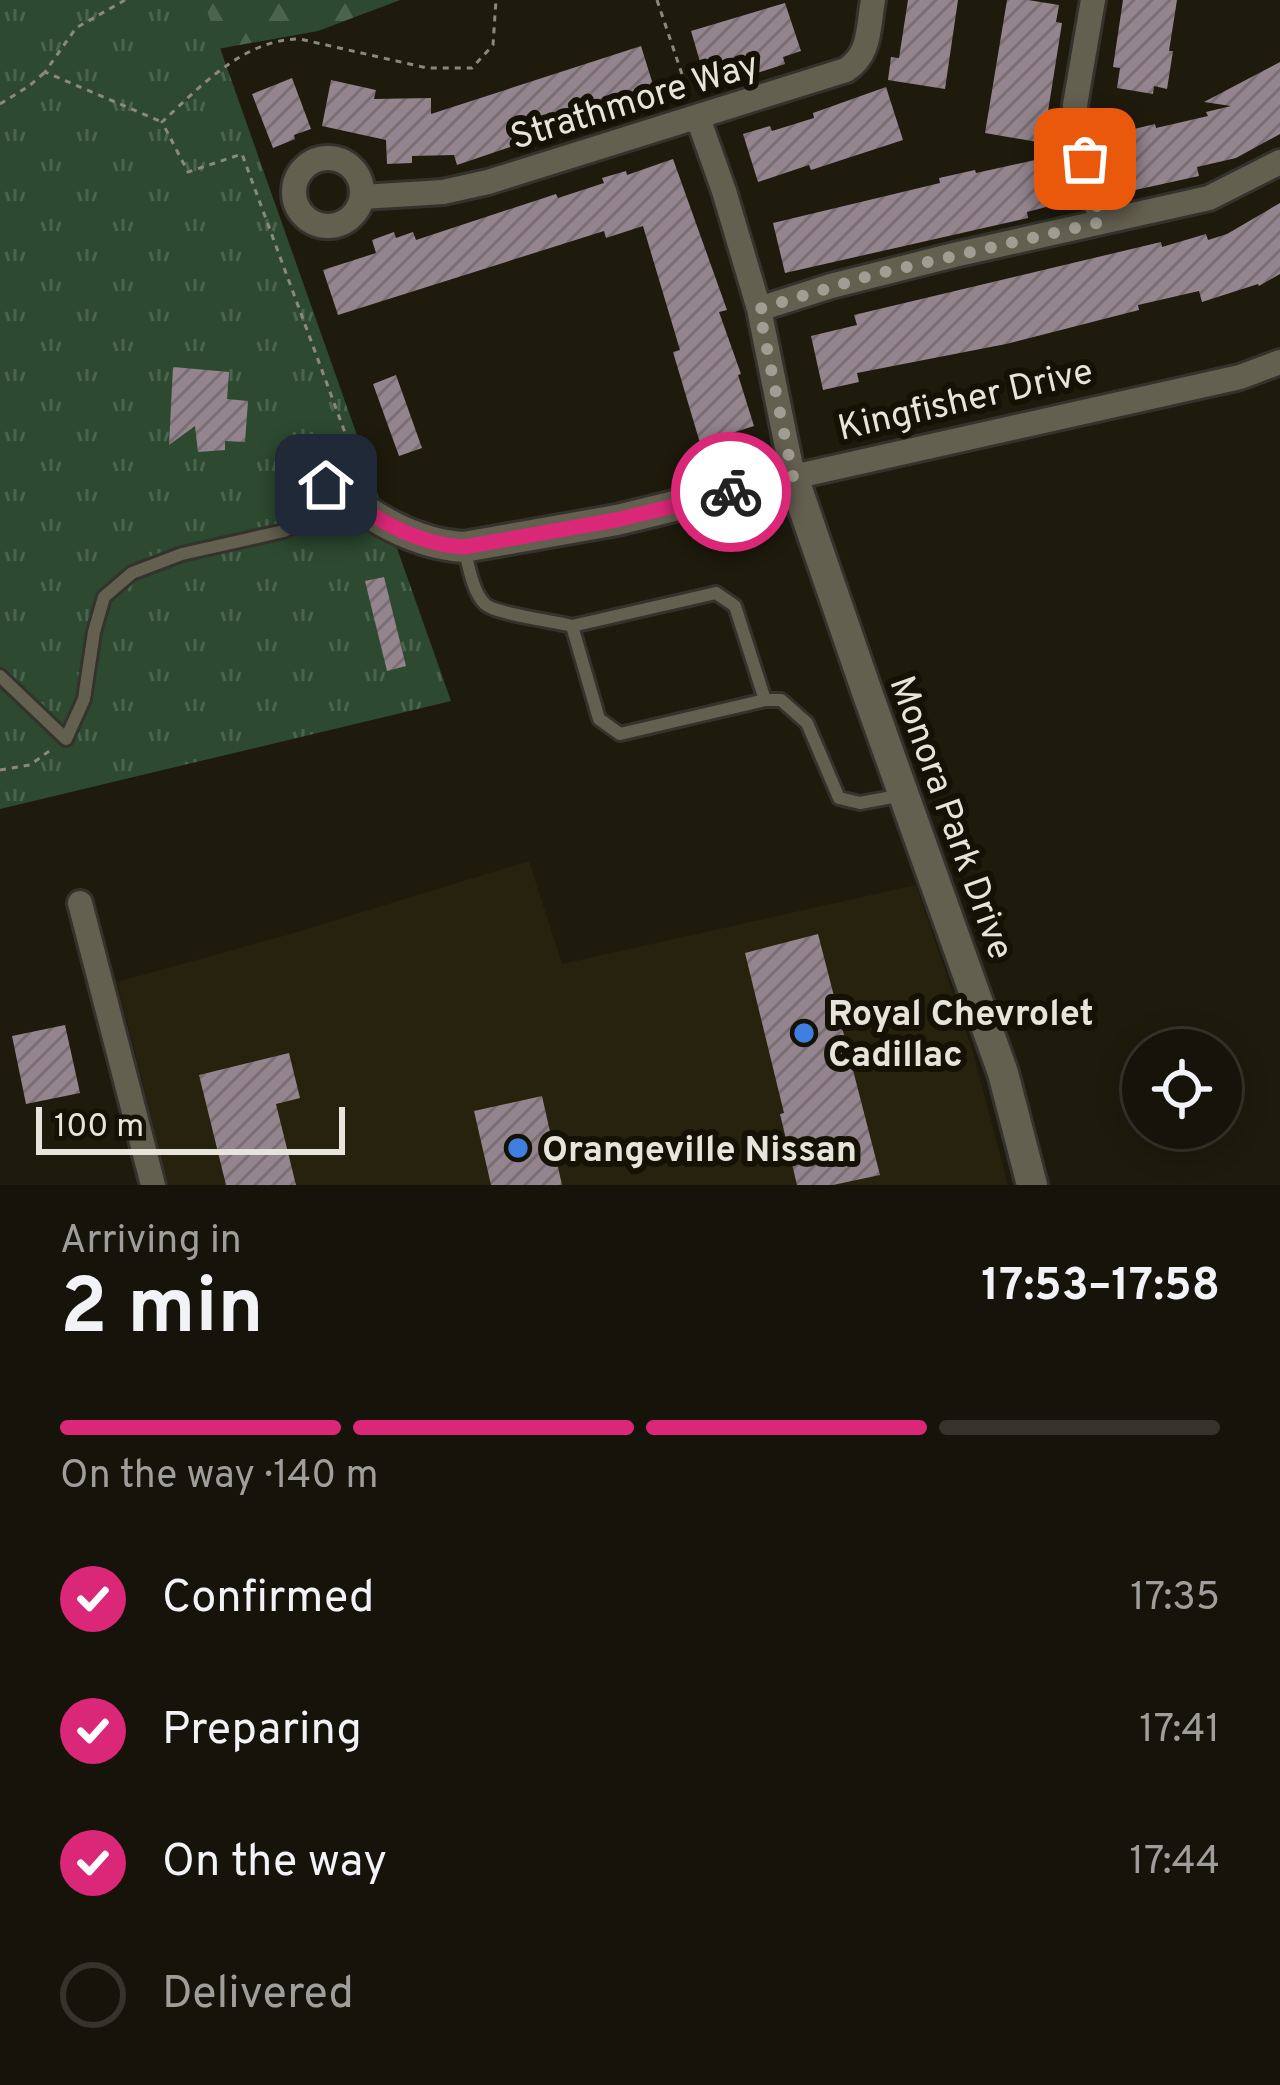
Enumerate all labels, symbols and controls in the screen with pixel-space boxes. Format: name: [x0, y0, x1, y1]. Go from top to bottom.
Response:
street label: Strathmore Way: [506, 43, 765, 162]
pin: [1034, 108, 1136, 210]
icon: bag: [1052, 126, 1118, 192]
street label: Kingfisher Drive: [834, 350, 1098, 454]
courier: [671, 432, 791, 552]
pin: [275, 434, 377, 536]
icon: home: [293, 452, 359, 518]
icon: bike: [698, 459, 764, 525]
street label: Monora Park Drive: [877, 670, 1022, 966]
place label: Royal Chevrolet Cadillac: [828, 993, 1094, 1080]
marker: Royal Chevrolet Cadillac: [791, 1020, 817, 1046]
map controls: [1122, 1029, 1242, 1149]
button: locate: [1122, 1029, 1242, 1149]
scale bar: [36, 1101, 345, 1154]
text: 100 m: [54, 1107, 144, 1149]
place label: Orangeville Nissan: [542, 1129, 857, 1175]
marker: Orangeville Nissan: [505, 1135, 531, 1161]
text: Arriving in: [60, 1218, 242, 1267]
text: 17:53–17:58: [981, 1259, 1220, 1316]
text: 2 min: [60, 1262, 264, 1361]
text: On the way · 140 m: [60, 1453, 379, 1502]
icon: check: [60, 1566, 126, 1632]
text: Confirmed: [162, 1571, 374, 1628]
text: 17:35: [1130, 1575, 1220, 1624]
icon: check: [60, 1698, 126, 1764]
text: Preparing: [162, 1703, 362, 1760]
text: 17:41: [1139, 1707, 1220, 1756]
icon: check: [60, 1830, 126, 1896]
text: On the way: [162, 1835, 387, 1892]
text: 17:44: [1130, 1839, 1220, 1888]
text: Delivered: [162, 1967, 354, 2024]

